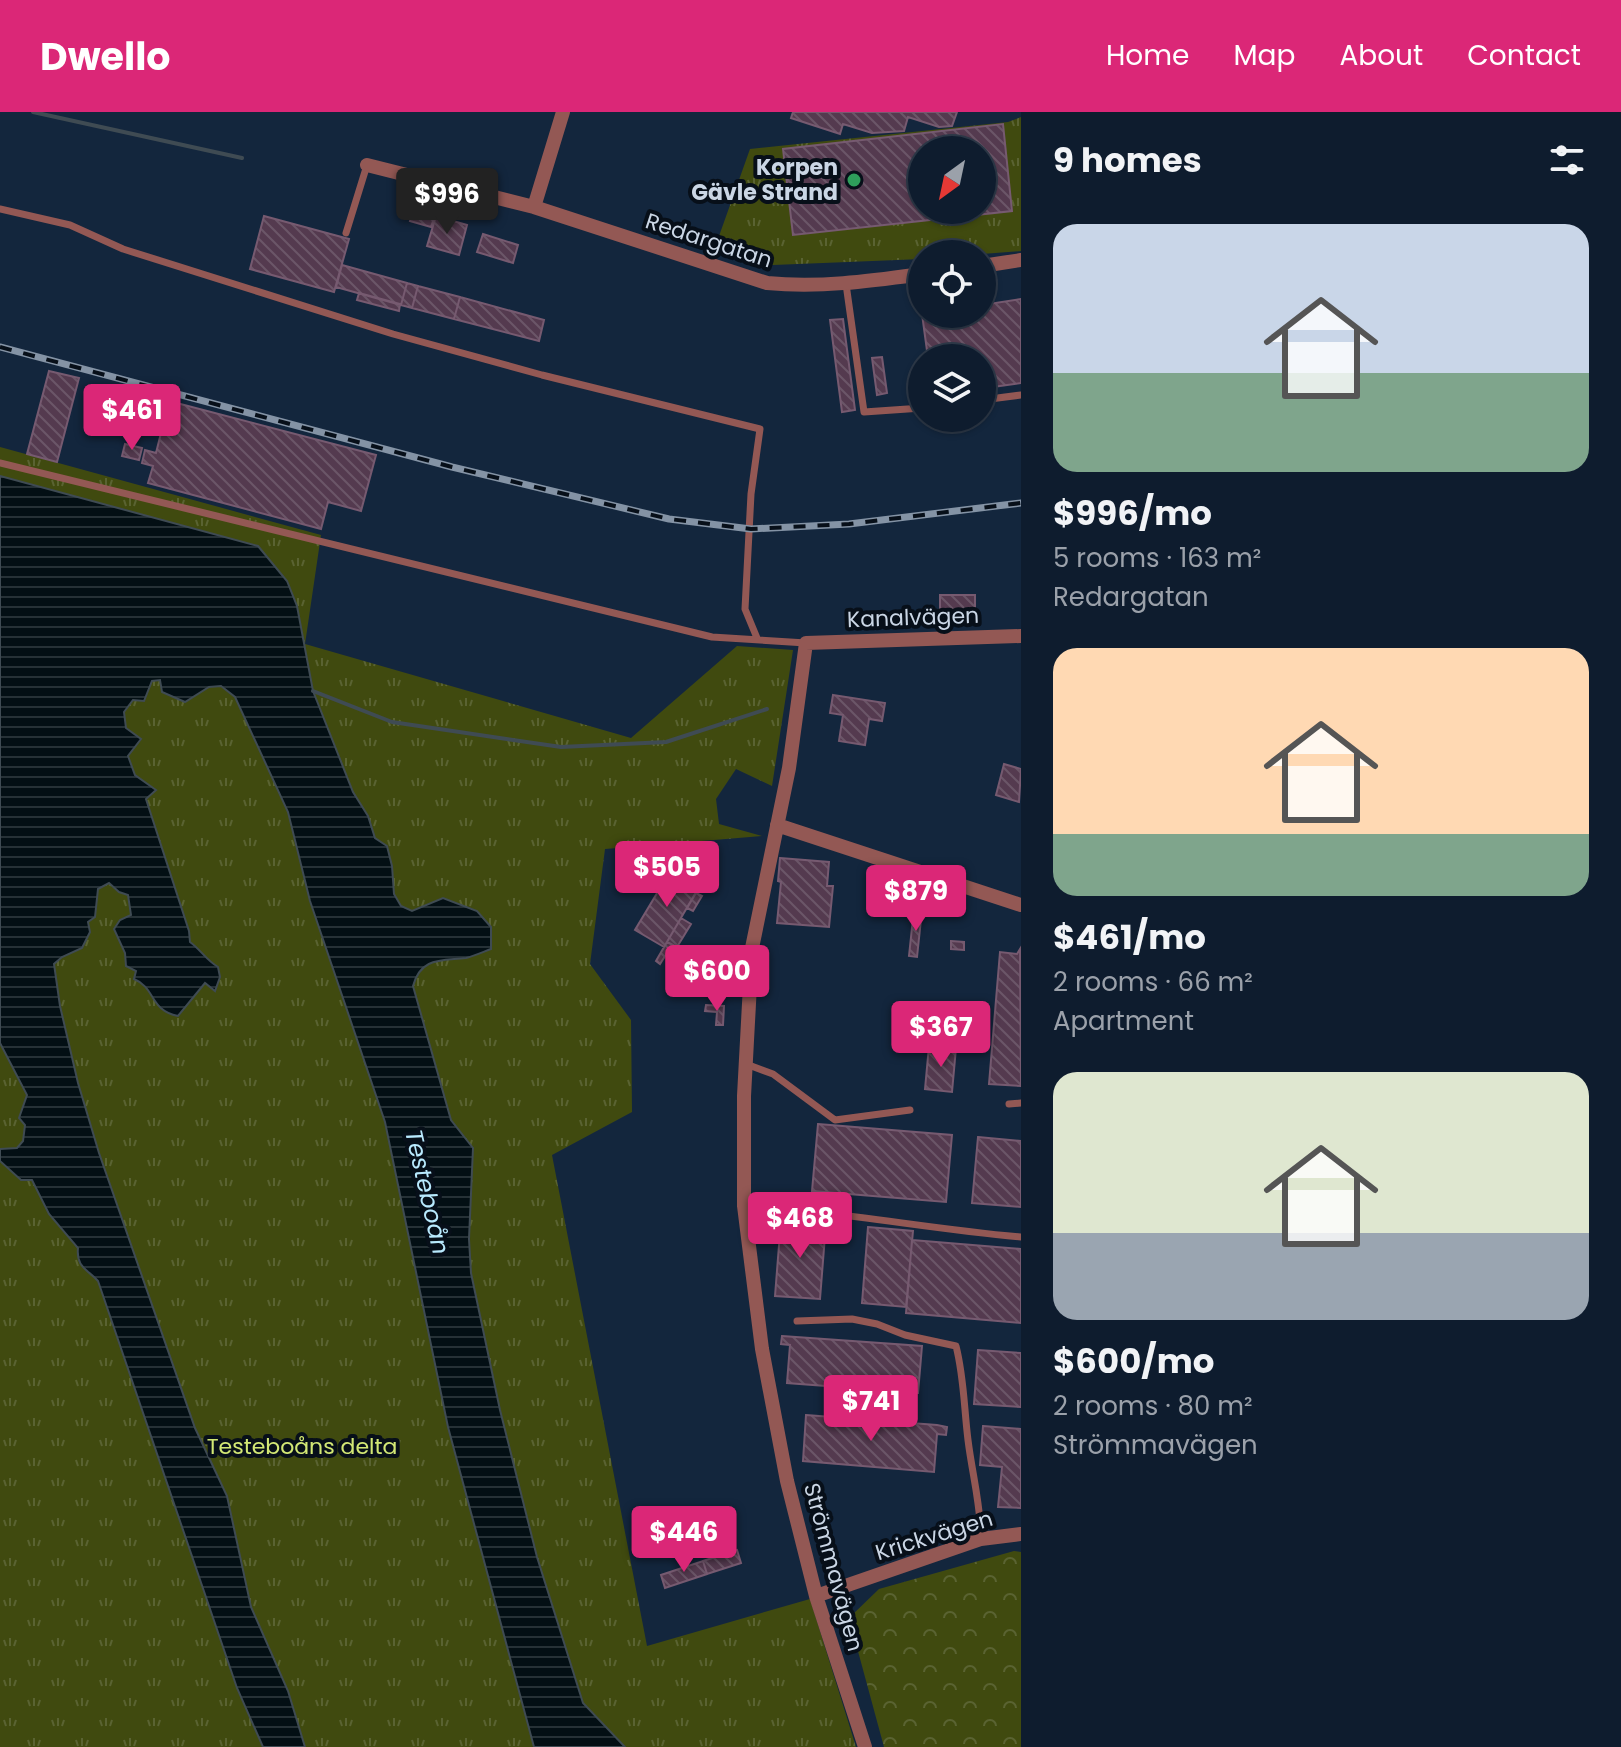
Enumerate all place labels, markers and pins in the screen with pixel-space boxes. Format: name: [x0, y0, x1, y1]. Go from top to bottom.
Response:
place label: Korpen Gävle Strand: [691, 152, 838, 208]
pin: $996: [400, 168, 494, 236]
marker: Korpen Gävle Strand: [845, 171, 863, 189]
pin: $461: [85, 384, 179, 452]
pin: $505: [620, 841, 714, 909]
pin: $879: [869, 865, 963, 933]
pin: $600: [670, 945, 764, 1013]
pin: $367: [894, 1001, 988, 1069]
pin: $468: [753, 1192, 847, 1260]
pin: $741: [824, 1375, 918, 1443]
pin: $446: [637, 1506, 731, 1574]

